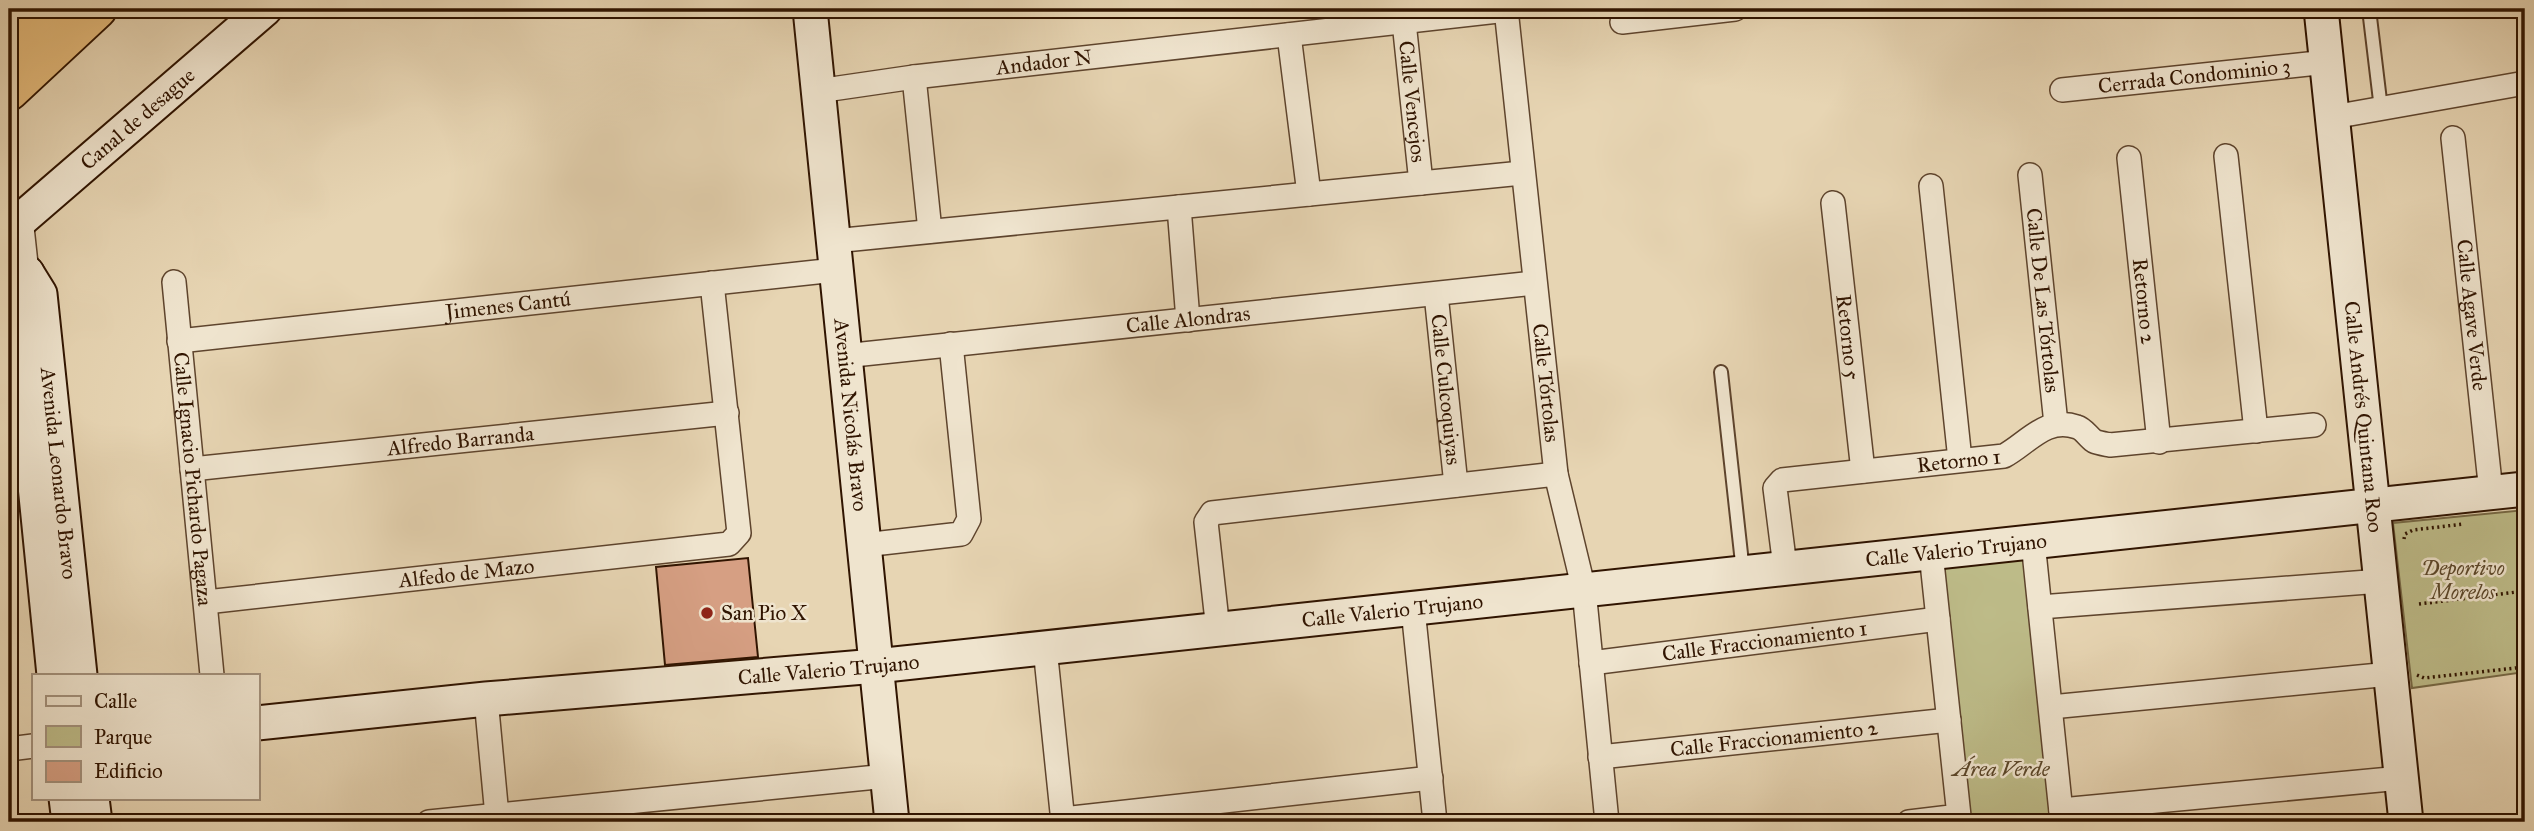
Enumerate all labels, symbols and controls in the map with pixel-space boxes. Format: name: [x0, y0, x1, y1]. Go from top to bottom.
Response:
street label: Calle Vencejos: [1393, 39, 1432, 164]
street label: Andador N: [994, 44, 1094, 81]
street label: Cerrada Condominio 3: [2097, 53, 2292, 99]
street label: Canal de desague: [75, 62, 201, 176]
street label: Calle De Las Tórtolas: [2021, 207, 2066, 394]
street label: Calle Agave Verde: [2451, 238, 2493, 392]
street label: Retorno 2: [2127, 257, 2162, 346]
street label: Jimenes Cantú: [442, 286, 572, 325]
street label: Retorno 5: [1830, 293, 1866, 381]
street label: Calle Alondras: [1125, 300, 1251, 339]
street label: Calle Andrés Quintana Roo: [2339, 300, 2389, 534]
street label: Calle Culcoquiyas: [1425, 313, 1467, 466]
street label: Avenida Nicolás Bravo: [828, 316, 874, 513]
street label: Calle Tórtolas: [1527, 322, 1566, 444]
street label: Calle Ignacio Pichardo Pagaza: [168, 351, 218, 607]
street label: Avenida Leonardo Bravo: [35, 365, 83, 581]
street label: Alfredo Barranda: [385, 420, 535, 462]
street label: Retorno 1: [1915, 443, 2002, 478]
street label: Calle Valerio Trujano: [1864, 527, 2048, 573]
street label: Alfedo de Mazo: [396, 553, 536, 594]
park label: Deportivo Morelos: [2421, 555, 2505, 605]
street label: Calle Valerio Trujano: [1300, 588, 1485, 633]
place label: San Pio X: [721, 600, 807, 626]
marker: San Pio X: [699, 605, 715, 621]
street label: Calle Fraccionamiento 1: [1661, 615, 1869, 667]
street label: Calle Valerio Trujano: [737, 648, 921, 691]
legend: [32, 674, 259, 800]
text: Calle: [94, 688, 137, 714]
street label: Calle Fraccionamiento 2: [1669, 715, 1880, 762]
text: Parque: [94, 724, 153, 750]
park label: Área Verde: [1950, 755, 2051, 782]
text: Edificio: [94, 758, 163, 784]

